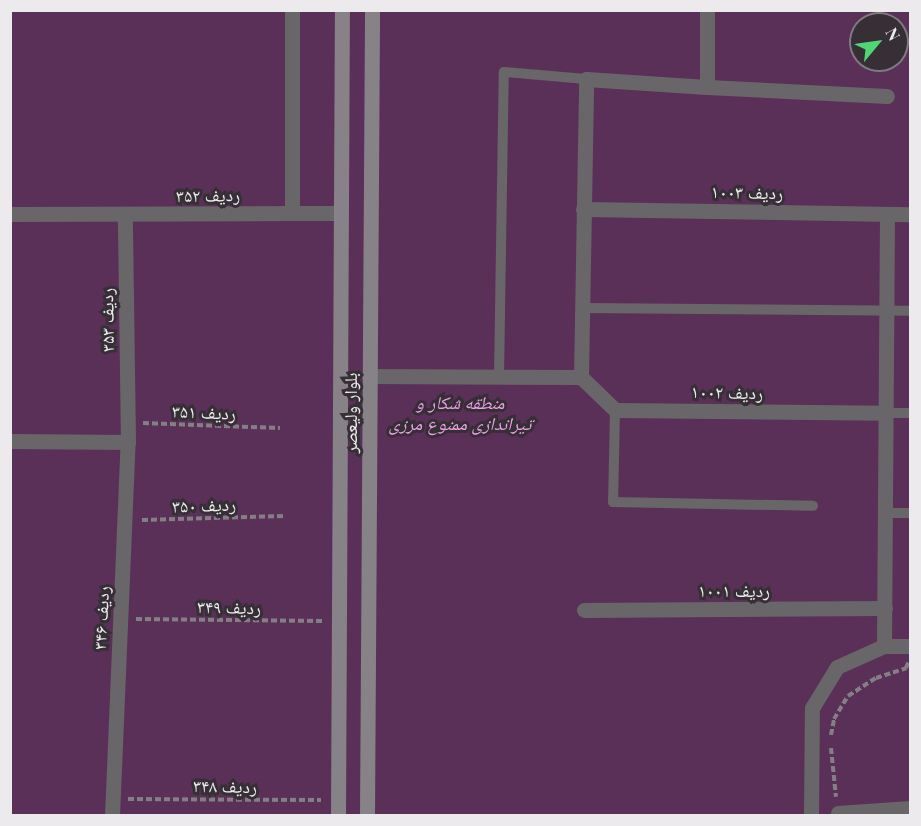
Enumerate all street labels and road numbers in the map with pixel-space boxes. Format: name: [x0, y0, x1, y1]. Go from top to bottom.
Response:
street label: ردیف ۱۰۰۳: [711, 181, 783, 203]
street label: ردیف ۳۵۲: [176, 184, 240, 206]
street label: ردیف ۳۵۳: [96, 288, 118, 352]
street label: بلوار ولیعصر: [339, 373, 361, 453]
street label: ردیف ۱۰۰۲: [691, 381, 763, 403]
street label: ردیف ۳۵۱: [172, 400, 236, 424]
street label: ردیف ۳۵۰: [172, 493, 236, 517]
street label: ردیف ۱۰۰۱: [698, 579, 770, 601]
street label: ردیف ۳۴۶: [89, 585, 113, 651]
street label: ردیف ۳۴۹: [197, 596, 261, 618]
street label: ردیف ۳۴۸: [193, 775, 257, 797]

